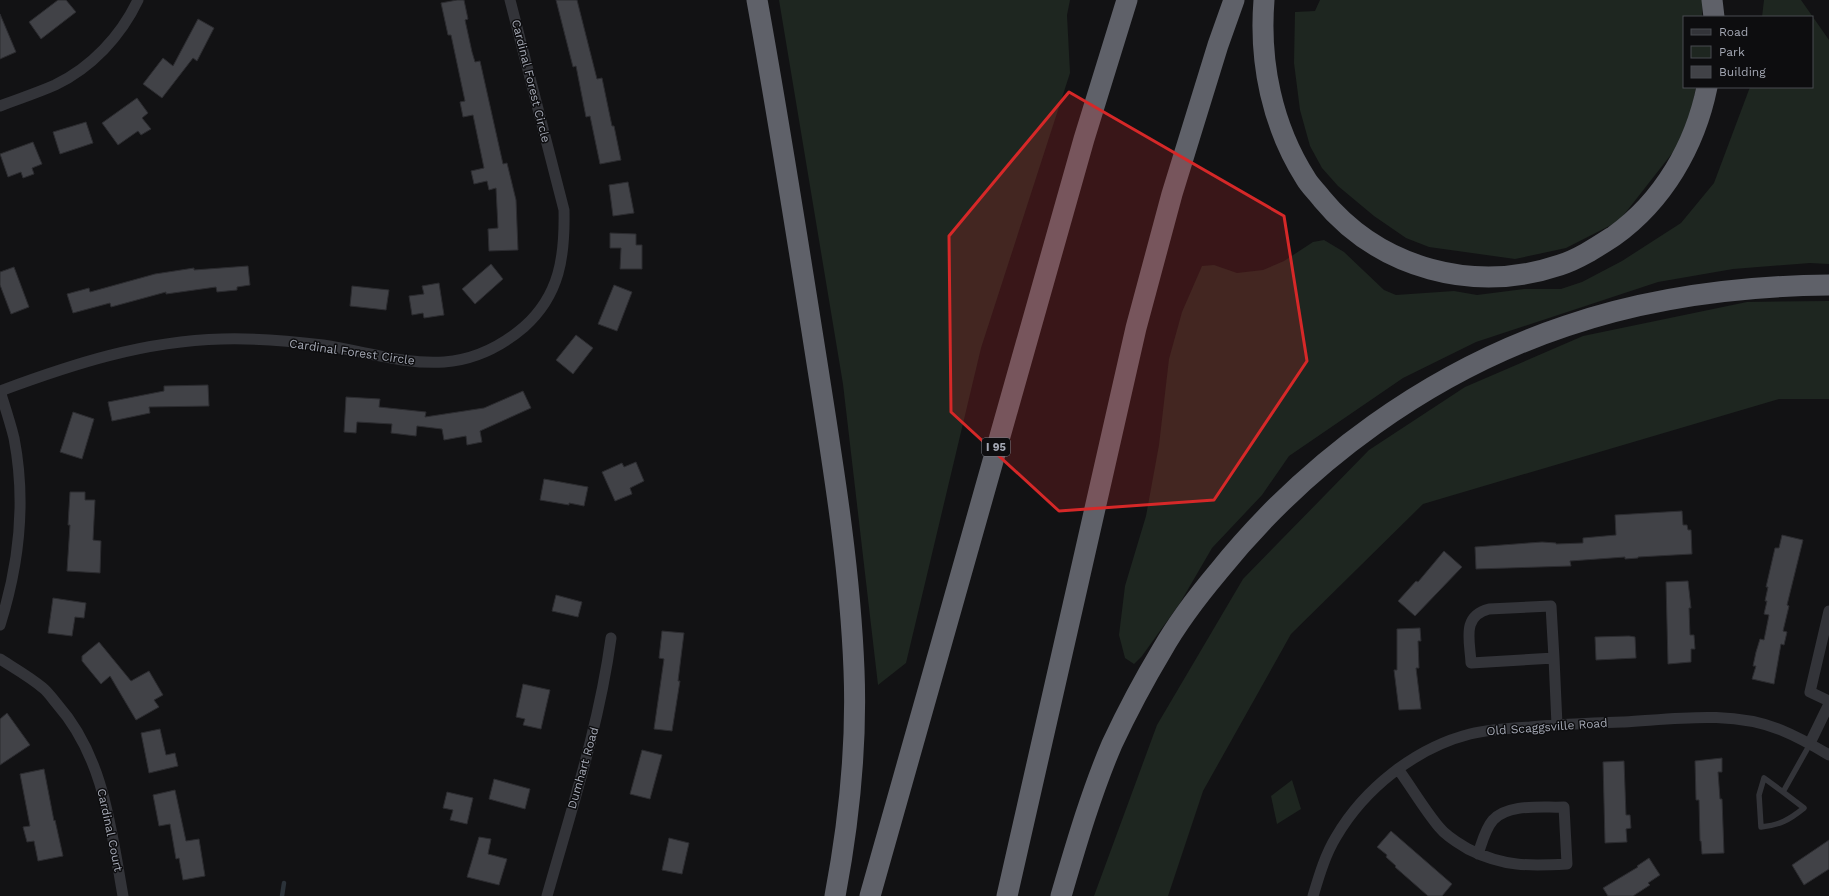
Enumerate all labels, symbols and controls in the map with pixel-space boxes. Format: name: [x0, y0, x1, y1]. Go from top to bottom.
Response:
legend: [1683, 16, 1813, 88]
street label: Cardinal Forest Circle: [509, 18, 553, 144]
text: Road: [1719, 25, 1748, 39]
text: Park: [1719, 45, 1745, 59]
text: Building: [1719, 65, 1766, 79]
street label: Cardinal Forest Circle: [288, 336, 416, 368]
road number: I 95: [982, 438, 1010, 456]
street label: Old Scaggsville Road: [1486, 716, 1608, 738]
street label: Dumhart Road: [565, 725, 601, 811]
street label: Cardinal Court: [94, 787, 126, 873]

